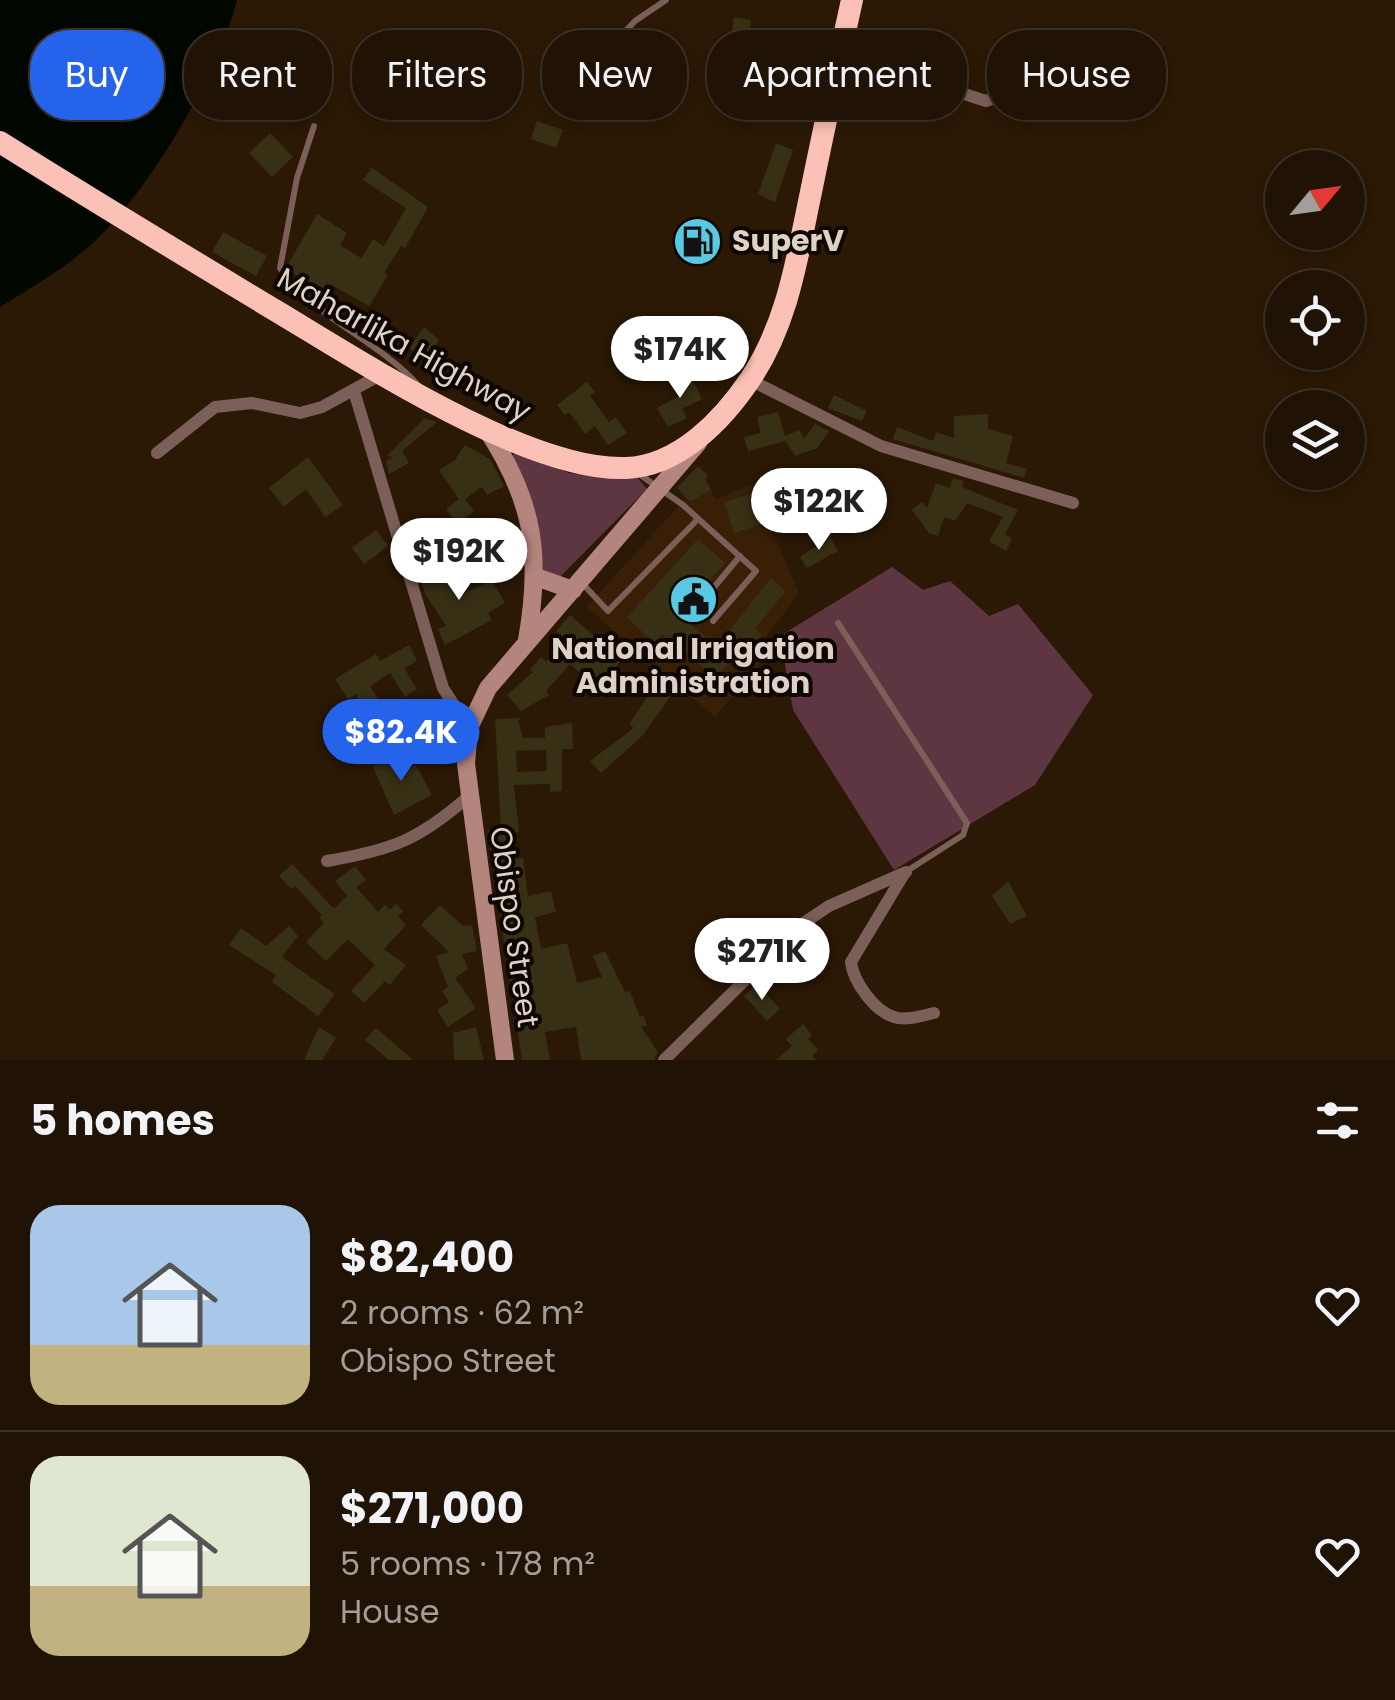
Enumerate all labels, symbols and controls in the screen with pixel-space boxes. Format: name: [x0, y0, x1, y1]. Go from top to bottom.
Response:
chip: Buy: [30, 30, 164, 120]
chip: Rent: [184, 30, 332, 120]
chip: Filters: [352, 30, 522, 120]
chip: New: [542, 30, 687, 120]
chip: Apartment: [707, 30, 967, 120]
chip: House: [987, 30, 1166, 120]
north arrow: [1265, 150, 1365, 250]
map controls: [1265, 150, 1365, 490]
fuel station icon: SuperV: [671, 215, 723, 267]
place label: SuperV: [732, 219, 844, 262]
street label: Maharlika Highway: [269, 257, 539, 432]
button: locate: [1265, 270, 1365, 370]
pin: $174K: [610, 316, 750, 401]
text: $174K: [633, 326, 727, 371]
button: layers: [1265, 390, 1365, 490]
pin: $122K: [749, 468, 889, 553]
text: $122K: [773, 478, 865, 523]
pin: $192K: [389, 518, 529, 603]
text: $192K: [412, 528, 506, 573]
public building icon: National Irrigation Administration: [667, 574, 719, 626]
place label: National Irrigation Administration: [551, 627, 835, 704]
pin: $82.4K: [320, 699, 482, 784]
text: $82.4K: [344, 709, 458, 754]
street label: Obispo Street: [479, 824, 550, 1030]
pin: $271K: [692, 918, 832, 1003]
text: $271K: [717, 928, 807, 973]
text: 5 homes: [30, 1091, 215, 1150]
icon: filters: [1310, 1093, 1365, 1148]
text: $82,400: [340, 1228, 514, 1287]
icon: home: [110, 1245, 230, 1365]
icon: heart: [1310, 1278, 1365, 1333]
text: 2 rooms · 62 m²: [340, 1290, 584, 1335]
text: Obispo Street: [340, 1338, 556, 1383]
text: $271,000: [340, 1479, 524, 1538]
icon: home: [110, 1496, 230, 1616]
icon: heart: [1310, 1529, 1365, 1584]
text: 5 rooms · 178 m²: [340, 1541, 595, 1586]
text: House: [340, 1589, 440, 1634]

